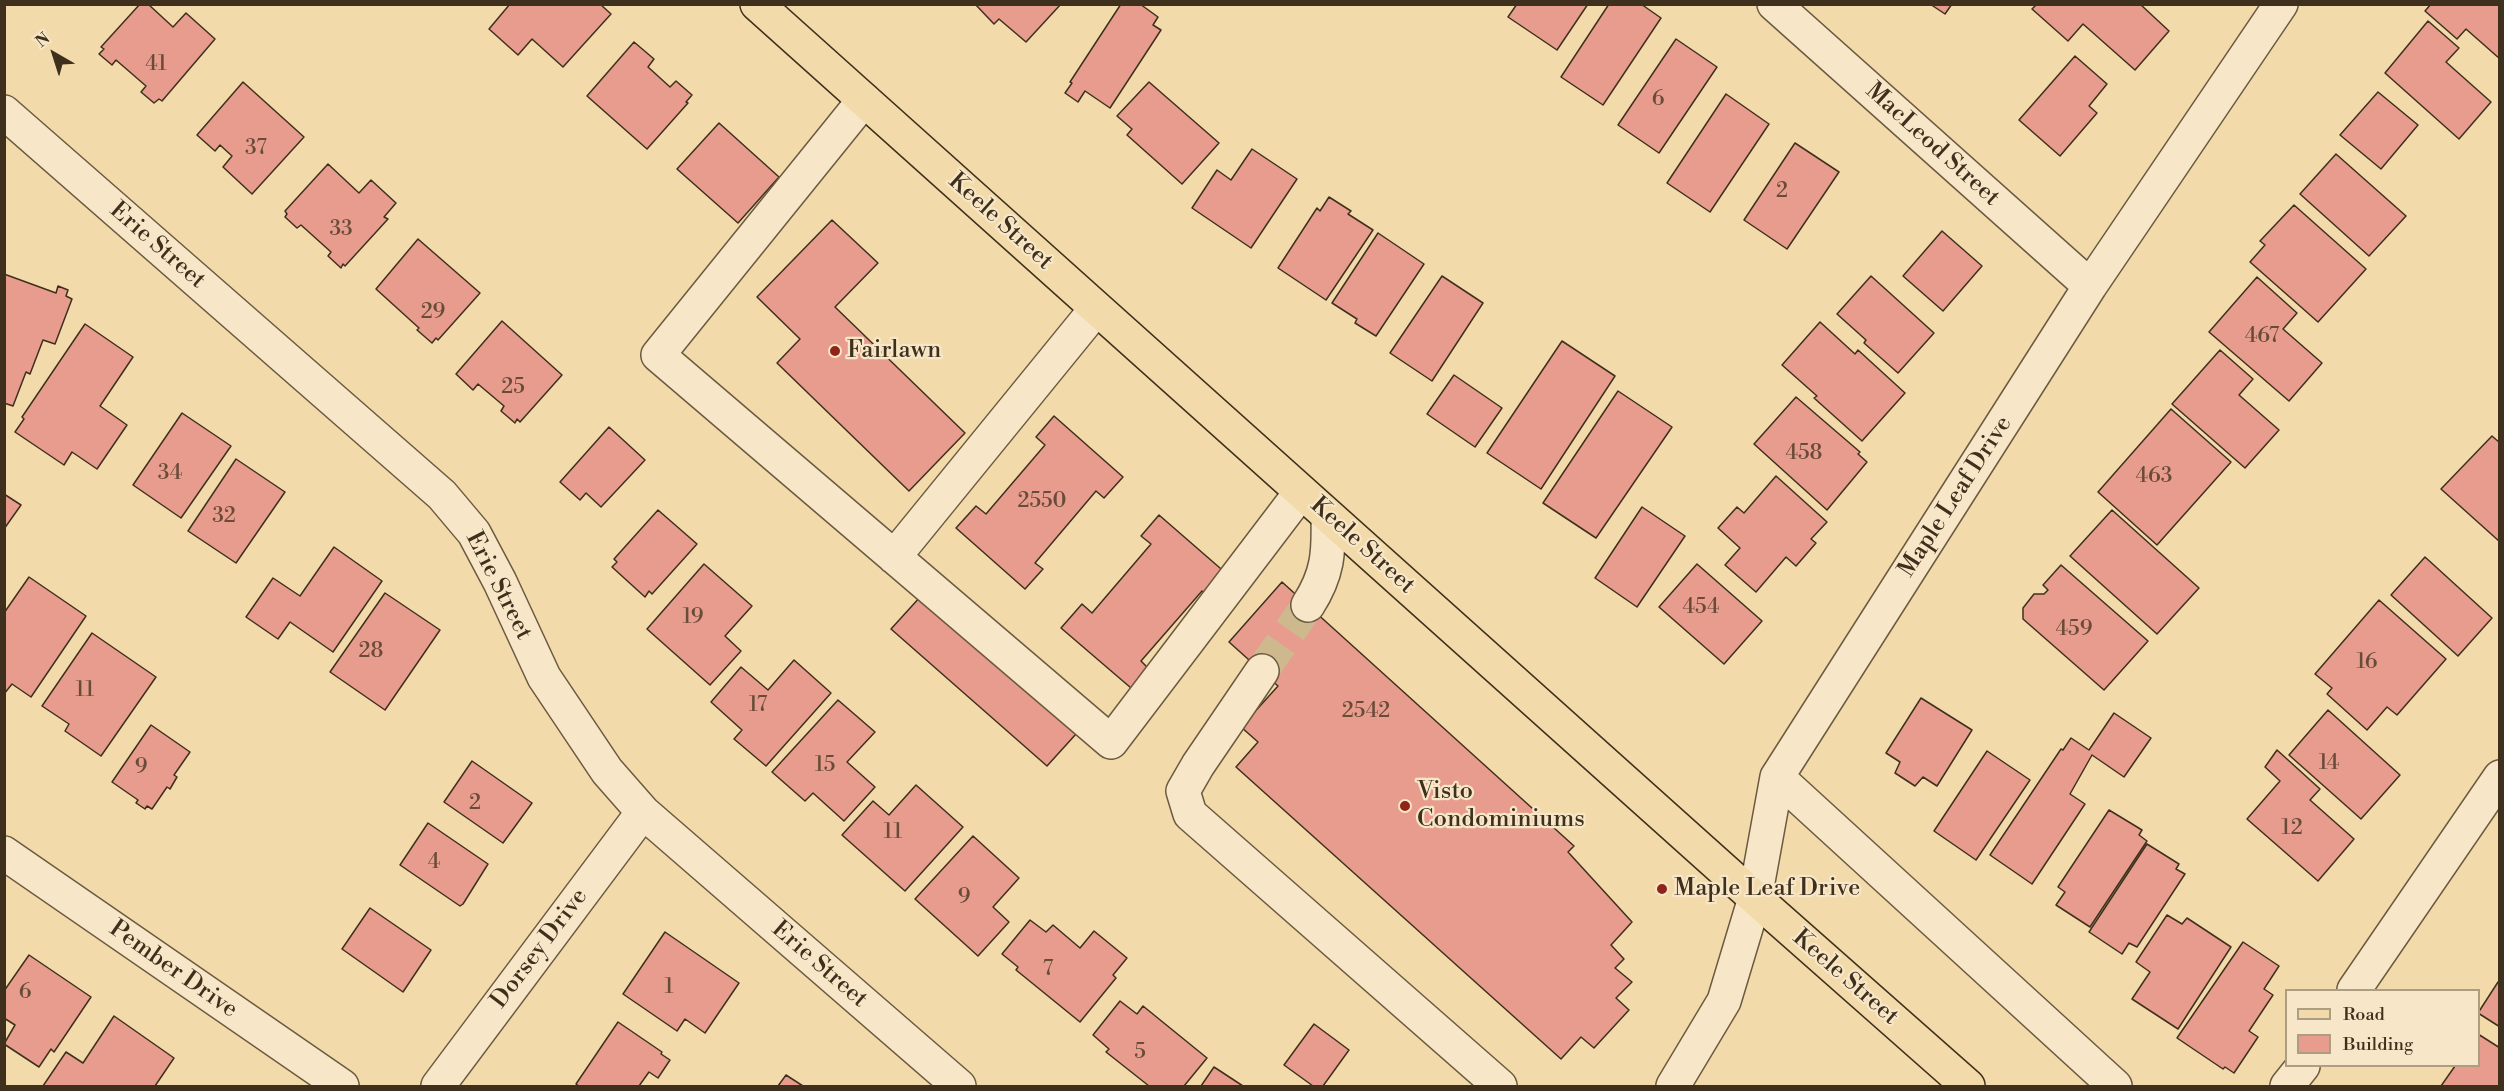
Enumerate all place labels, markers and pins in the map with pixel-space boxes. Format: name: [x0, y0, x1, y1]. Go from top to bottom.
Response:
place label: Fairlawn: [847, 337, 941, 365]
marker: Fairlawn: [828, 344, 842, 358]
place label: Visto Condominiums: [1417, 778, 1585, 834]
marker: Visto Condominiums: [1398, 799, 1412, 813]
place label: Maple Leaf Drive: [1674, 875, 1860, 903]
marker: Maple Leaf Drive: [1655, 882, 1669, 896]

